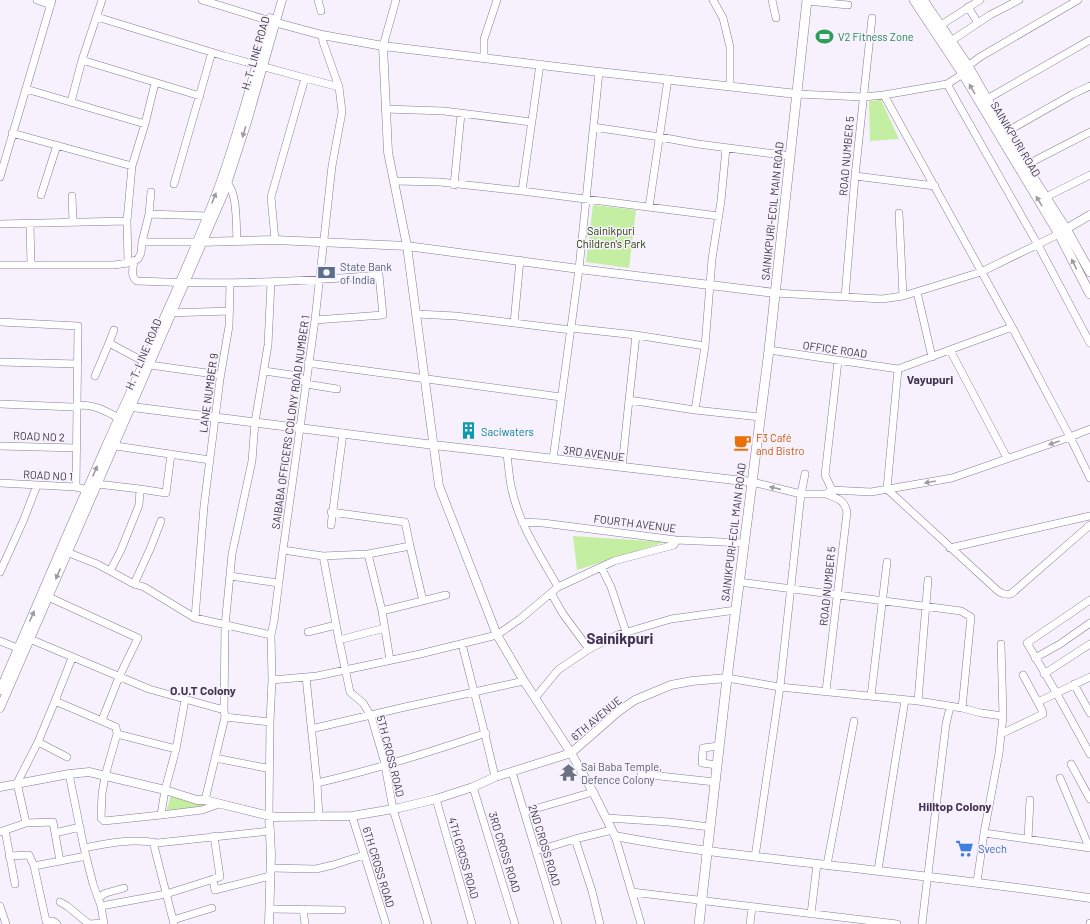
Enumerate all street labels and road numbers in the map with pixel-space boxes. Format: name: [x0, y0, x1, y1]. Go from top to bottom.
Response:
street label: H. T. LINE ROAD: [238, 15, 272, 91]
street label: SAINIKPURI ROAD: [988, 99, 1044, 179]
street label: ROAD NUMBER 5: [836, 115, 856, 196]
street label: SAINIKPURI-ECIL MAIN ROAD: [758, 141, 786, 281]
street label: SAIBABA OFFICERS COLONY ROAD NUMBER 1: [269, 314, 311, 530]
street label: H. T. LINE ROAD: [122, 316, 164, 391]
street label: OFFICE ROAD: [802, 338, 868, 360]
street label: LANE NUMBER 9: [196, 352, 220, 434]
street label: ROAD NO 2: [13, 429, 65, 443]
street label: 3RD AVENUE: [563, 443, 626, 463]
street label: SAINIKPURI-ECIL MAIN ROAD: [718, 462, 748, 602]
street label: ROAD NO 1: [23, 467, 73, 483]
street label: FOURTH AVENUE: [593, 511, 677, 535]
street label: ROAD NUMBER 5: [816, 545, 838, 626]
street label: 6TH AVENUE: [568, 693, 624, 743]
street label: 5TH CROSS ROAD: [375, 714, 407, 798]
street label: 2ND CROSS ROAD: [526, 803, 564, 888]
street label: 3RD CROSS ROAD: [487, 810, 524, 894]
street label: 4TH CROSS ROAD: [446, 816, 482, 900]
street label: 6TH CROSS ROAD: [361, 825, 398, 909]

